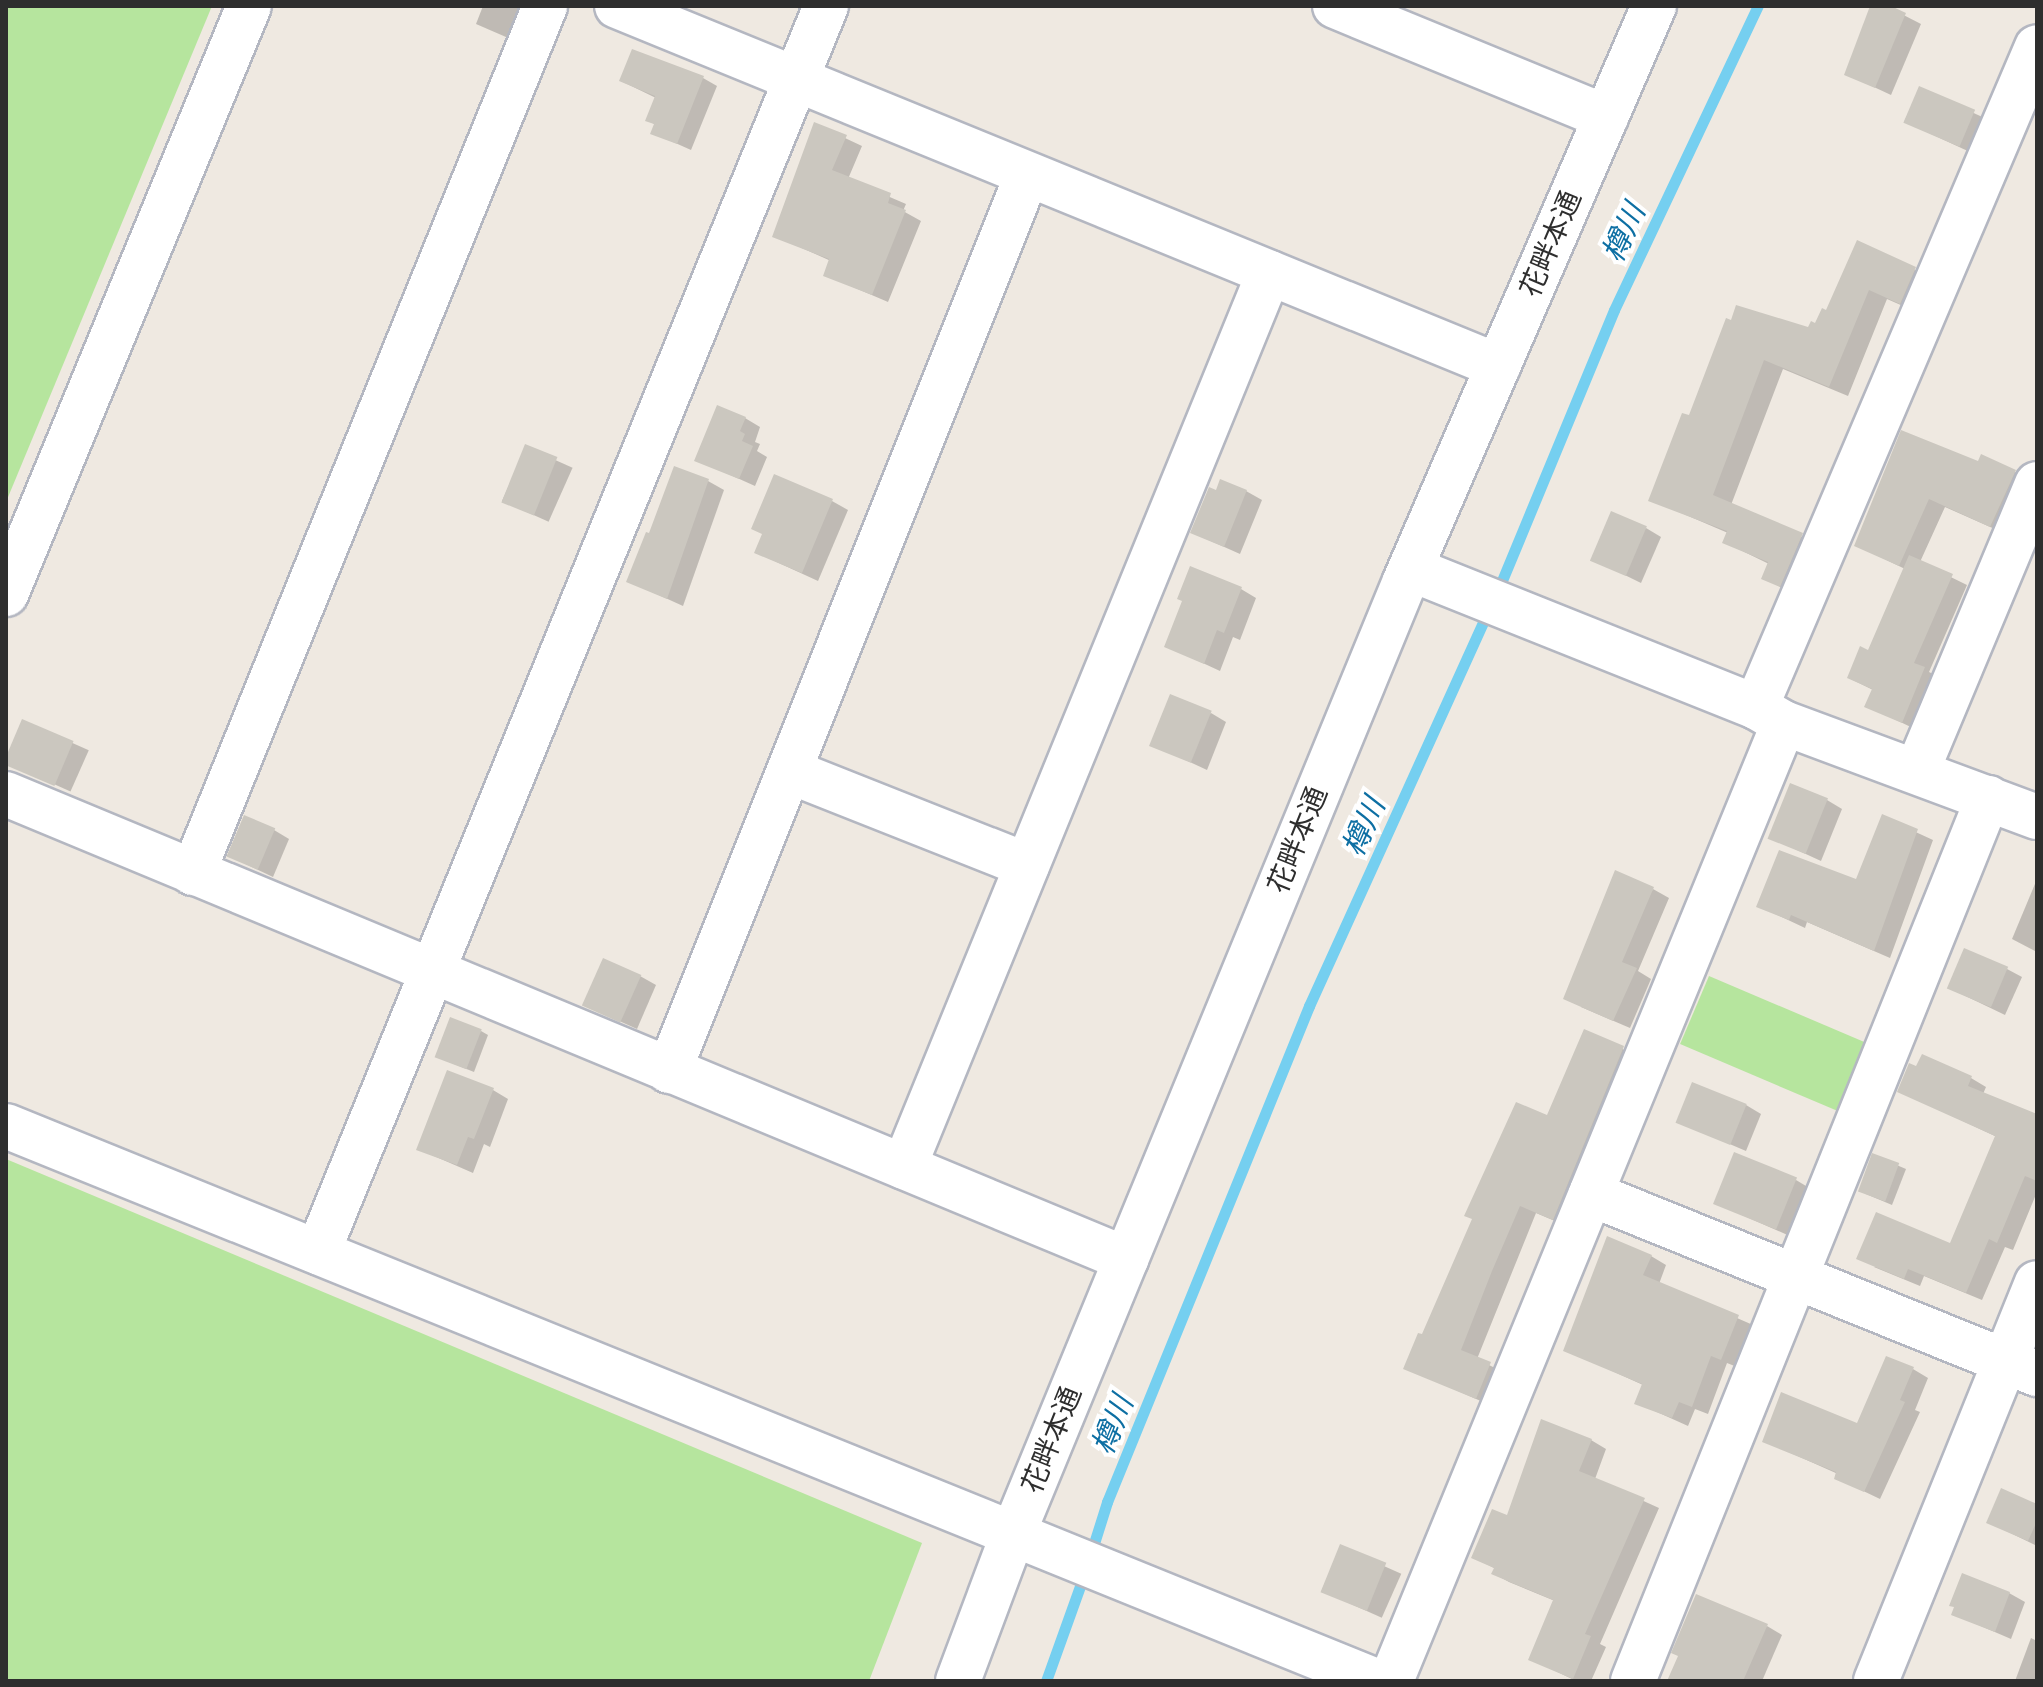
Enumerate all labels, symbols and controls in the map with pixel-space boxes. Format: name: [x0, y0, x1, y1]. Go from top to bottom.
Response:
street label: 花畔本通: [1514, 186, 1588, 302]
water label: 樽川: [1595, 198, 1653, 268]
street label: 花畔本通: [1261, 782, 1335, 898]
water label: 樽川: [1335, 792, 1393, 862]
street label: 花畔本通: [1015, 1382, 1089, 1498]
water label: 樽川: [1085, 1390, 1141, 1460]

